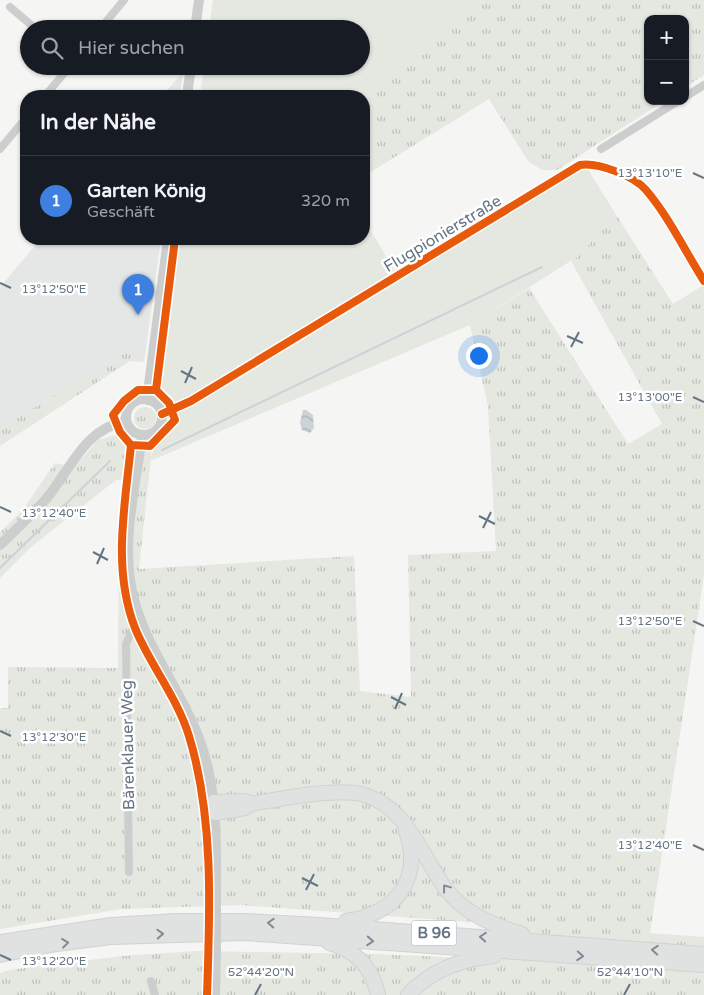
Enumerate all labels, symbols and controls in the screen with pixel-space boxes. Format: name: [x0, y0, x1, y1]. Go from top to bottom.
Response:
map controls: [644, 15, 689, 105]
button: +: [644, 15, 689, 60]
search box: [20, 20, 370, 75]
icon: search: [38, 34, 66, 62]
text: Hier suchen: [78, 37, 185, 59]
button: −: [644, 60, 689, 105]
text: In der Nähe: [40, 110, 156, 135]
text: 13°13'10"E: [617, 166, 683, 180]
text: Garten König: [87, 180, 206, 202]
text: 1: [51, 191, 61, 211]
text: 320 m: [301, 191, 350, 211]
street label: Flugpionierstraße: [380, 191, 505, 277]
text: Geschäft: [87, 202, 155, 222]
pin: 1: [122, 274, 154, 315]
text: 13°12'50"E: [21, 282, 87, 296]
your location: [466, 343, 492, 369]
text: 13°13'00"E: [617, 390, 683, 404]
text: 13°12'40"E: [21, 506, 87, 520]
text: 13°12'50"E: [617, 614, 683, 628]
street label: Bärenklauer Weg: [117, 680, 139, 810]
text: 13°12'30"E: [21, 730, 87, 744]
text: 13°12'40"E: [617, 838, 683, 852]
one-way arrow: [444, 885, 452, 894]
one-way arrow: [267, 917, 275, 928]
road number: B 96: [412, 920, 456, 946]
one-way arrow: [156, 929, 164, 940]
one-way arrow: [479, 931, 487, 942]
one-way arrow: [367, 935, 375, 946]
one-way arrow: [61, 938, 69, 949]
one-way arrow: [651, 945, 659, 956]
one-way arrow: [576, 951, 584, 962]
text: 13°12'20"E: [21, 954, 87, 968]
text: 52°44'20"N: [228, 965, 294, 979]
text: 52°44'10"N: [597, 965, 663, 979]

